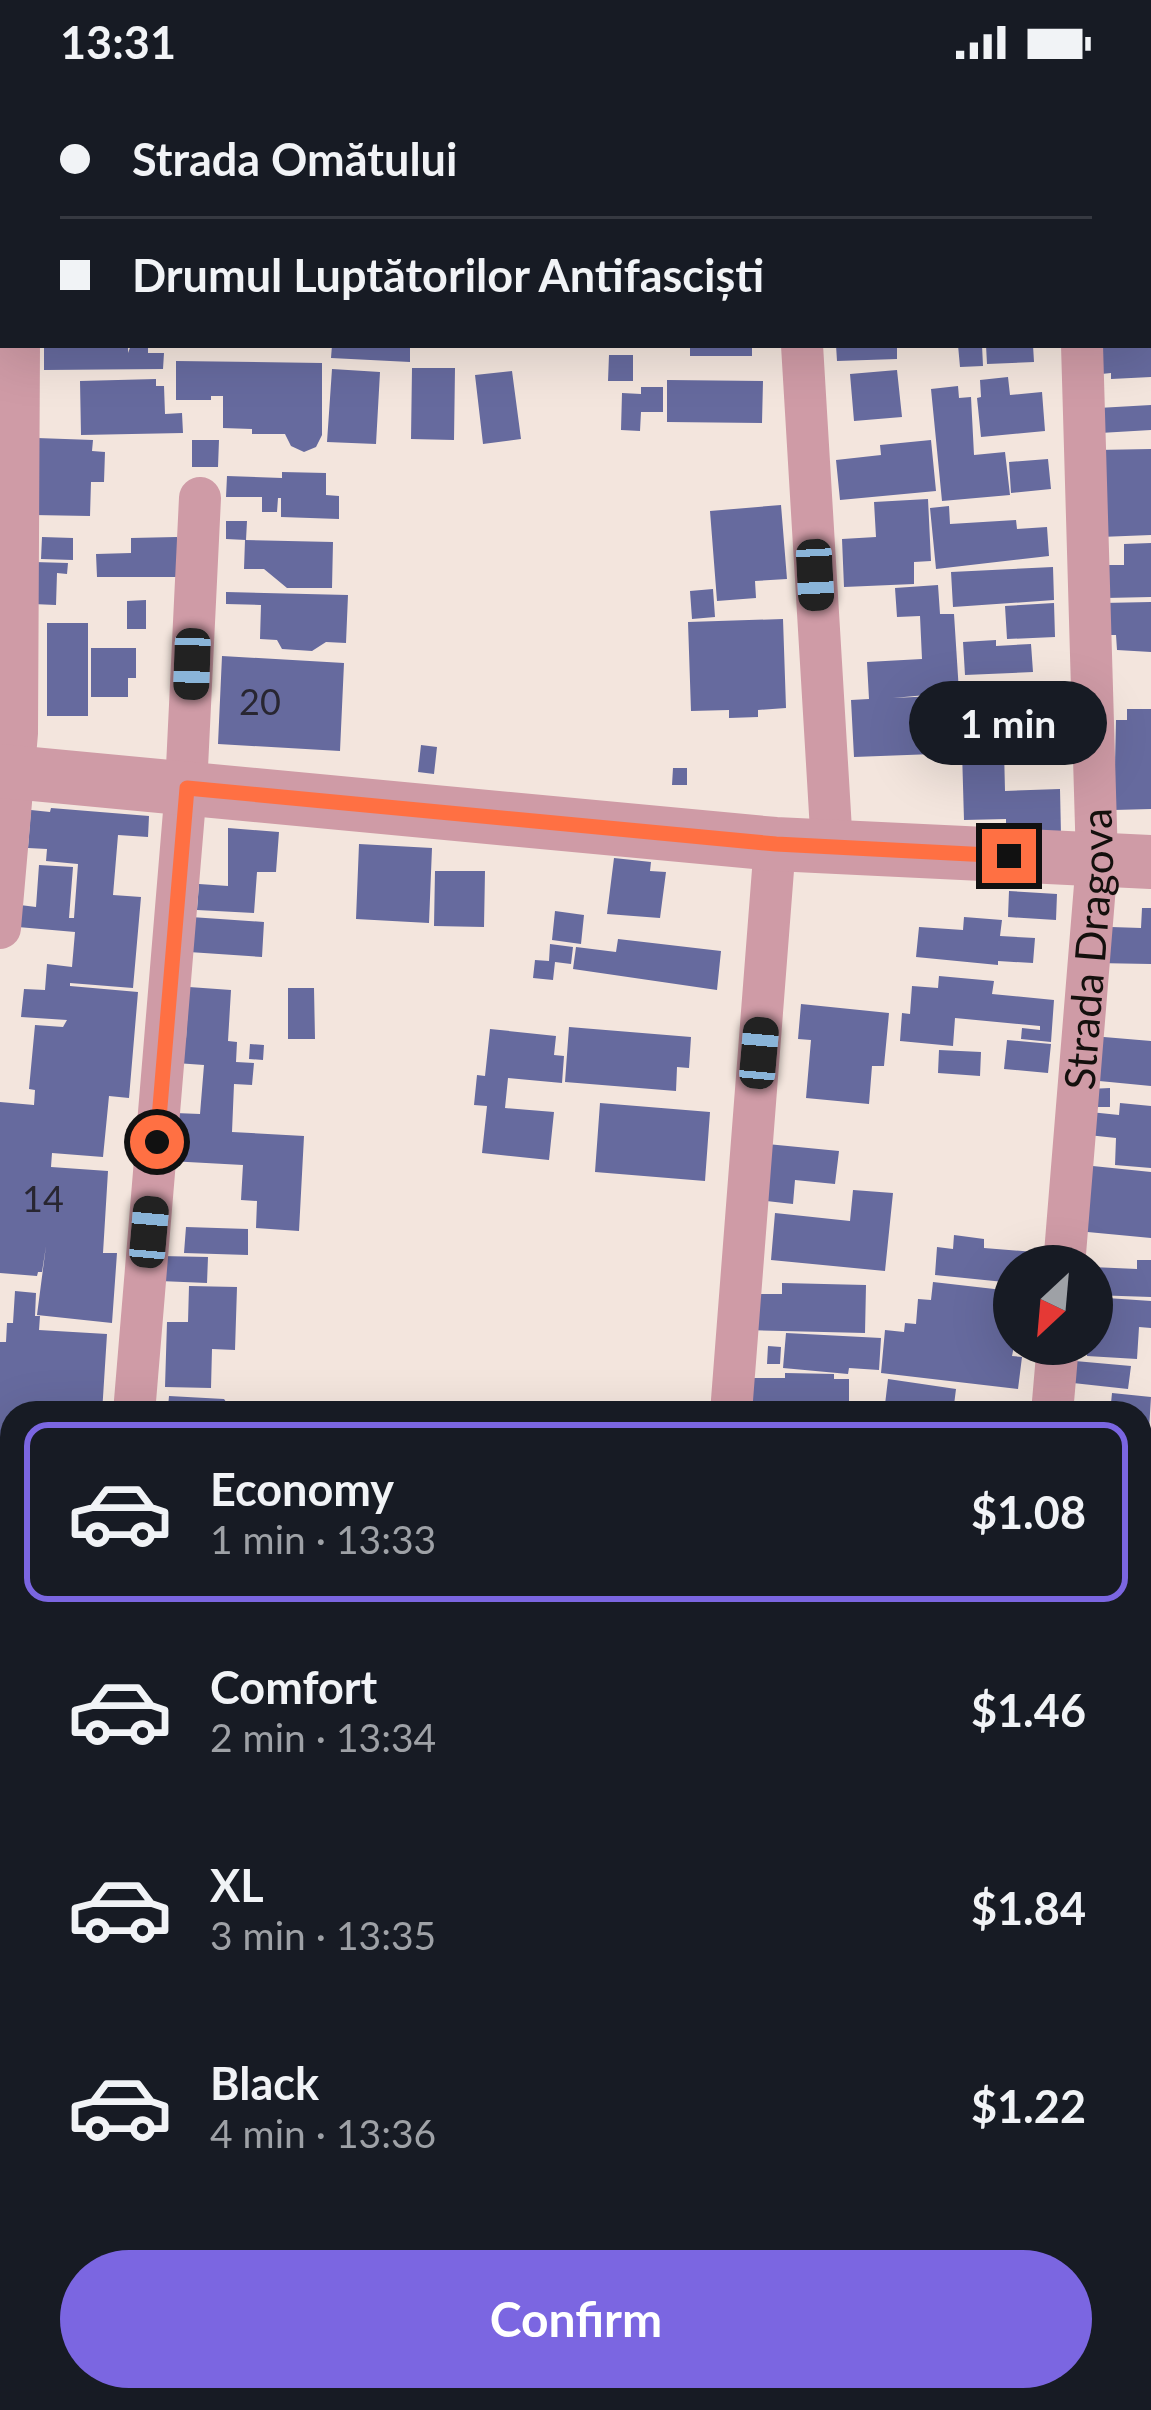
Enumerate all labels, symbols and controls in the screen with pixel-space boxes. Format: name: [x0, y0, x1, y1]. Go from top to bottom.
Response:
text: 13:31: [60, 15, 176, 69]
text: Strada Omătului: [132, 132, 457, 186]
text: Drumul Luptătorilor Antifasciști: [132, 248, 764, 302]
car: [795, 538, 835, 612]
car: [173, 627, 211, 701]
house number: 20: [239, 679, 281, 723]
callout: 1 min: [910, 682, 1108, 766]
text: 1 min: [960, 700, 1056, 746]
street label: Strada Dragova: [1053, 808, 1123, 1092]
route end: [982, 829, 1036, 883]
car: [738, 1016, 780, 1090]
route start: [130, 1115, 184, 1169]
house number: 14: [22, 1176, 64, 1220]
car: [128, 1195, 170, 1269]
north arrow: [993, 1245, 1113, 1365]
map controls: [993, 1245, 1113, 1365]
icon: car: [66, 1458, 174, 1566]
text: Economy: [210, 1462, 394, 1516]
text: $1.08: [971, 1485, 1086, 1539]
text: 1 min · 13:33: [210, 1516, 436, 1562]
icon: car: [66, 1656, 174, 1764]
text: Comfort: [210, 1660, 377, 1714]
text: $1.46: [971, 1683, 1086, 1737]
text: 2 min · 13:34: [210, 1714, 436, 1760]
icon: car: [66, 1854, 174, 1962]
text: XL: [210, 1858, 264, 1912]
text: $1.84: [971, 1881, 1086, 1935]
text: 3 min · 13:35: [210, 1912, 436, 1958]
icon: car: [66, 2052, 174, 2160]
text: Black: [210, 2056, 319, 2110]
text: $1.22: [971, 2079, 1086, 2133]
text: 4 min · 13:36: [210, 2110, 436, 2156]
button: Confirm: [60, 2250, 1092, 2388]

